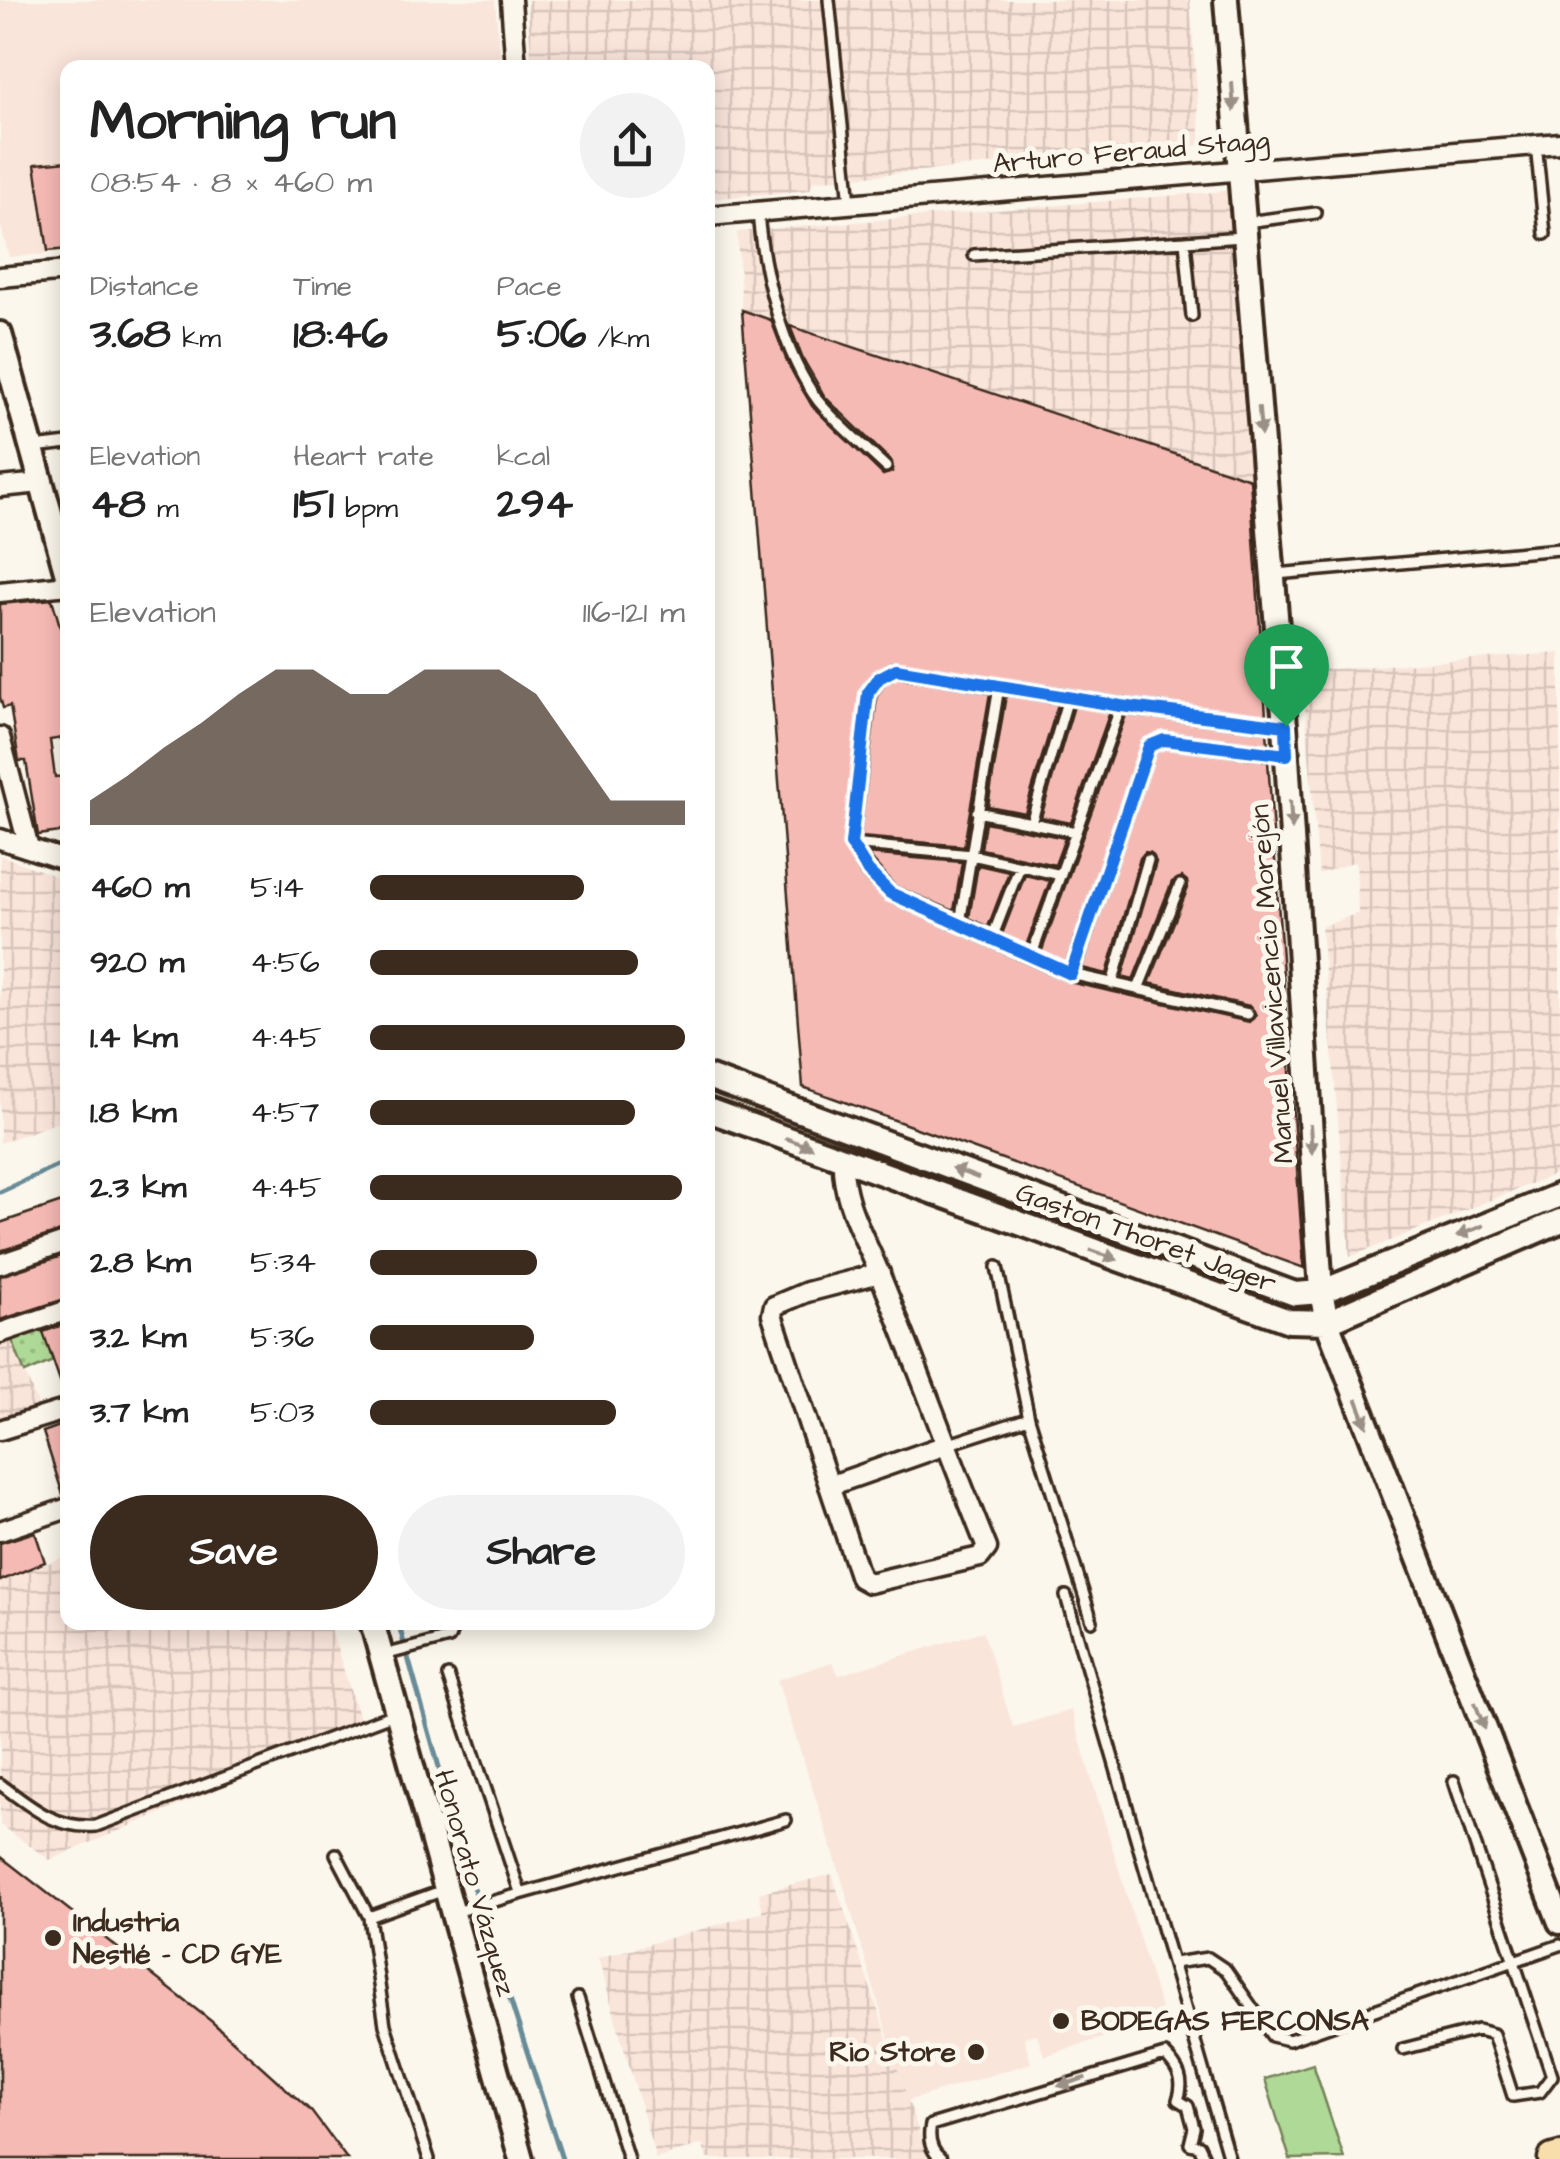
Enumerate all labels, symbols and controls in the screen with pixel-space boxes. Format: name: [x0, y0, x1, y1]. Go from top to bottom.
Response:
one-way arrow: [1226, 82, 1242, 114]
text: Morning run: [90, 84, 396, 160]
button: share: [580, 93, 685, 198]
street label: Arturo Feraud Stagg: [991, 120, 1271, 185]
text: 08:54 · 8 × 460 m: [90, 160, 372, 205]
text: Distance: [90, 267, 199, 306]
text: Time: [293, 267, 352, 306]
text: Pace: [497, 267, 562, 306]
text: 3.68: [90, 306, 171, 364]
text: 18:46: [293, 306, 388, 364]
text: 5:06: [497, 306, 586, 364]
text: km: [171, 319, 221, 358]
text: /km: [586, 319, 649, 358]
one-way arrow: [1252, 406, 1268, 438]
text: Elevation: [90, 437, 200, 476]
text: Heart rate: [293, 437, 434, 476]
text: kcal: [497, 437, 550, 476]
text: 48: [90, 476, 146, 534]
text: 151: [293, 476, 334, 534]
text: 294: [497, 476, 573, 534]
text: m: [146, 489, 179, 528]
text: bpm: [334, 489, 398, 528]
text: Elevation: [90, 590, 216, 635]
text: 116–121 m: [583, 590, 685, 635]
pin: [1244, 624, 1329, 727]
icon: arrive: [1259, 639, 1314, 694]
one-way arrow: [1283, 799, 1299, 831]
street label: Manuel Villavicencio Morejón: [1240, 803, 1304, 1165]
text: 460 m: [90, 865, 190, 910]
text: 5:14: [250, 865, 304, 910]
text: 920 m: [90, 940, 184, 985]
text: 4:56: [250, 940, 320, 985]
text: 1.4 km: [90, 1015, 178, 1060]
text: 4:45: [250, 1015, 322, 1060]
text: 1.8 km: [90, 1090, 177, 1135]
text: 4:57: [250, 1090, 319, 1135]
one-way arrow: [1304, 1124, 1320, 1156]
one-way arrow: [785, 1136, 815, 1151]
text: 2.3 km: [90, 1165, 186, 1210]
text: 4:45: [250, 1165, 322, 1210]
one-way arrow: [950, 1165, 980, 1180]
street label: Gaston Thoret Jager: [1010, 1173, 1282, 1304]
one-way arrow: [1454, 1224, 1484, 1240]
text: 2.8 km: [90, 1240, 191, 1285]
text: 5:34: [250, 1240, 316, 1285]
one-way arrow: [1090, 1248, 1120, 1263]
text: 3.2 km: [90, 1315, 186, 1360]
text: 5:36: [250, 1315, 314, 1360]
text: 3.7 km: [90, 1390, 188, 1435]
text: 5:03: [250, 1390, 314, 1435]
one-way arrow: [1355, 1398, 1371, 1428]
button: Save: [90, 1495, 378, 1610]
button: Share: [398, 1495, 685, 1610]
one-way arrow: [1473, 1701, 1488, 1731]
street label: Honorato Vázquez: [424, 1765, 526, 2001]
place label: Industria Nestlé - CD GYE: [73, 1903, 282, 1974]
marker: Industria Nestlé - CD GYE: [42, 1927, 64, 1949]
place label: BODEGAS FERCONSA: [1081, 2002, 1370, 2041]
marker: BODEGAS FERCONSA: [1050, 2010, 1072, 2032]
place label: Rio Store: [829, 2033, 956, 2072]
marker: Rio Store: [965, 2041, 987, 2063]
one-way arrow: [1056, 2075, 1087, 2090]

